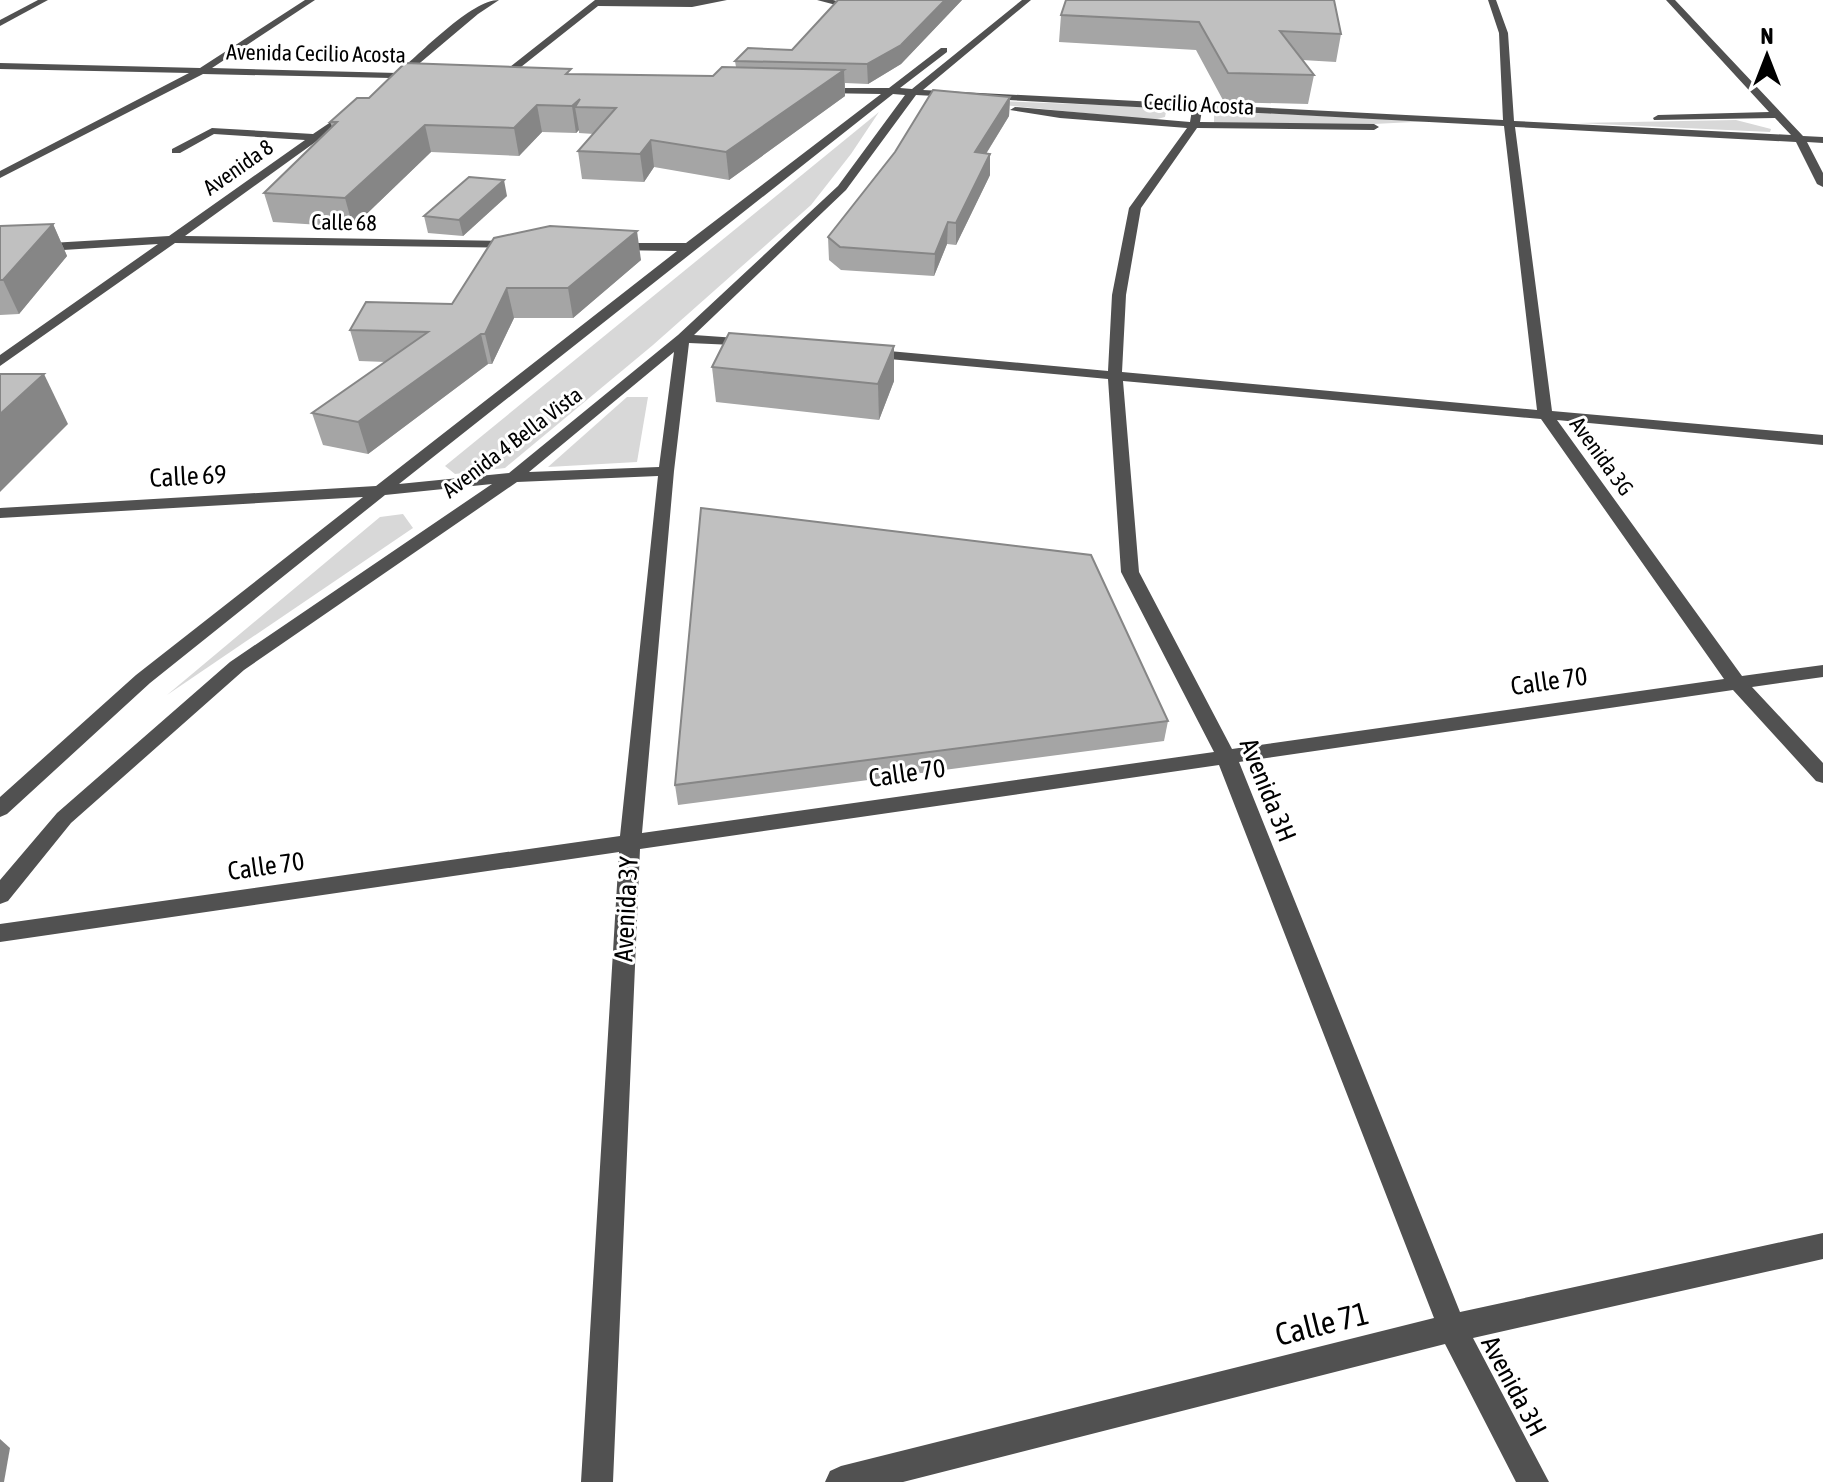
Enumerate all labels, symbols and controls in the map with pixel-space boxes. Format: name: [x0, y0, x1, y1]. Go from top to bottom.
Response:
north arrow: [1727, 16, 1807, 96]
text: N: [1761, 23, 1773, 49]
street label: Avenida Cecilio Acosta: [226, 38, 406, 68]
street label: Cecilio Acosta: [1143, 88, 1255, 120]
street label: Avenida 8: [198, 134, 278, 200]
street label: Calle 68: [311, 208, 377, 236]
street label: Avenida 4 Bella Vista: [437, 381, 587, 503]
street label: Avenida 3G: [1565, 412, 1639, 500]
street label: Calle 69: [149, 459, 227, 493]
street label: Calle 70: [1509, 661, 1589, 701]
street label: Avenida 3H: [1234, 734, 1302, 846]
street label: Calle 70: [867, 753, 947, 793]
street label: Calle 70: [226, 846, 306, 886]
street label: Avenida 3Y: [608, 855, 644, 962]
street label: Calle 71: [1271, 1294, 1372, 1353]
street label: Avenida 3H: [1475, 1331, 1553, 1441]

